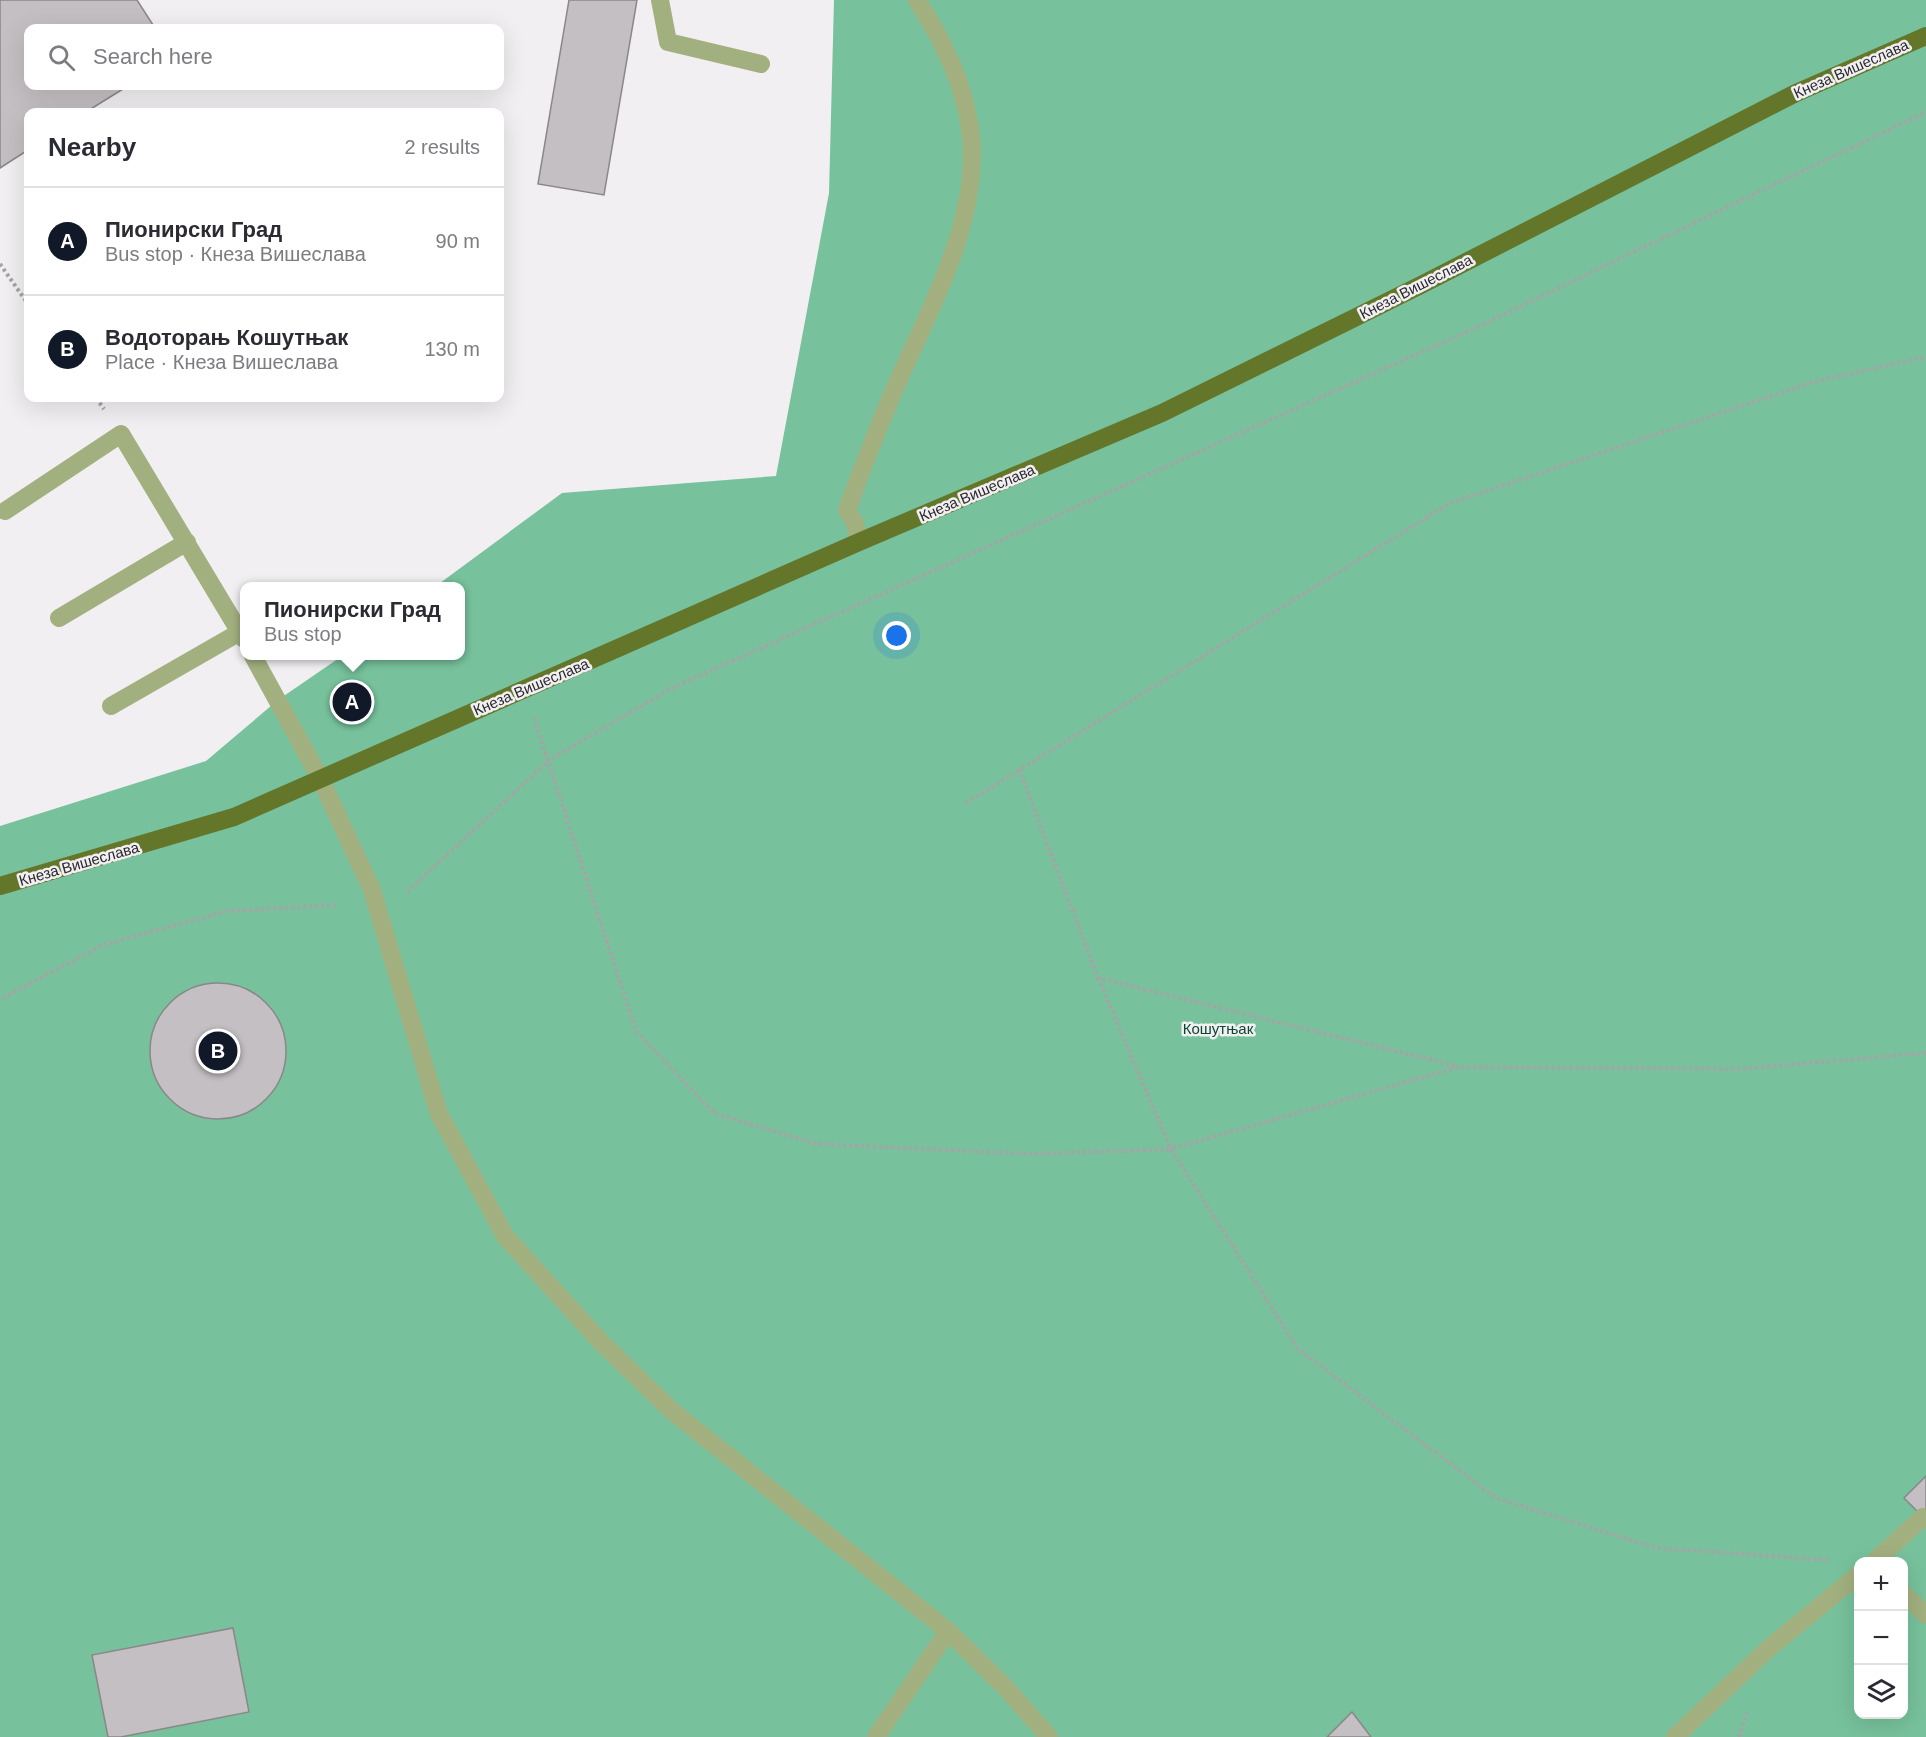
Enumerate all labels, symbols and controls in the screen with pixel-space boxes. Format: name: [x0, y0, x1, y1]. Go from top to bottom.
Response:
search box: [24, 24, 504, 90]
street label: Кнеза Вишеслава: [1791, 35, 1911, 102]
icon: search: [45, 41, 78, 74]
text: Search here: [93, 44, 213, 69]
text: Nearby: [48, 132, 136, 162]
text: 2 results: [404, 136, 480, 158]
text: Пионирски Град: [105, 217, 282, 242]
text: A: [60, 230, 75, 252]
text: 90 m: [436, 230, 480, 252]
text: Bus stop · Кнеза Вишеслава: [105, 243, 366, 265]
street label: Кнеза Вишеслава: [1357, 251, 1475, 322]
text: Водоторањ Кошутњак: [105, 325, 348, 350]
text: B: [60, 338, 75, 360]
text: 130 m: [424, 338, 480, 360]
text: Place · Кнеза Вишеслава: [105, 351, 338, 373]
street label: Кнеза Вишеслава: [916, 460, 1038, 525]
popup: [240, 582, 465, 660]
text: Пионирски Град: [264, 597, 441, 622]
your location: [882, 621, 911, 650]
text: Bus stop: [264, 623, 342, 645]
street label: Кнеза Вишеслава: [470, 654, 592, 719]
pin: A: [332, 680, 372, 724]
street label: Кнеза Вишеслава: [17, 838, 141, 889]
park label: Кошутњак: [1183, 1020, 1254, 1037]
pin: B: [198, 1028, 238, 1074]
map controls: [1854, 1557, 1908, 1719]
button: +: [1854, 1557, 1908, 1611]
button: −: [1854, 1611, 1908, 1665]
button: layers: [1854, 1665, 1908, 1719]

